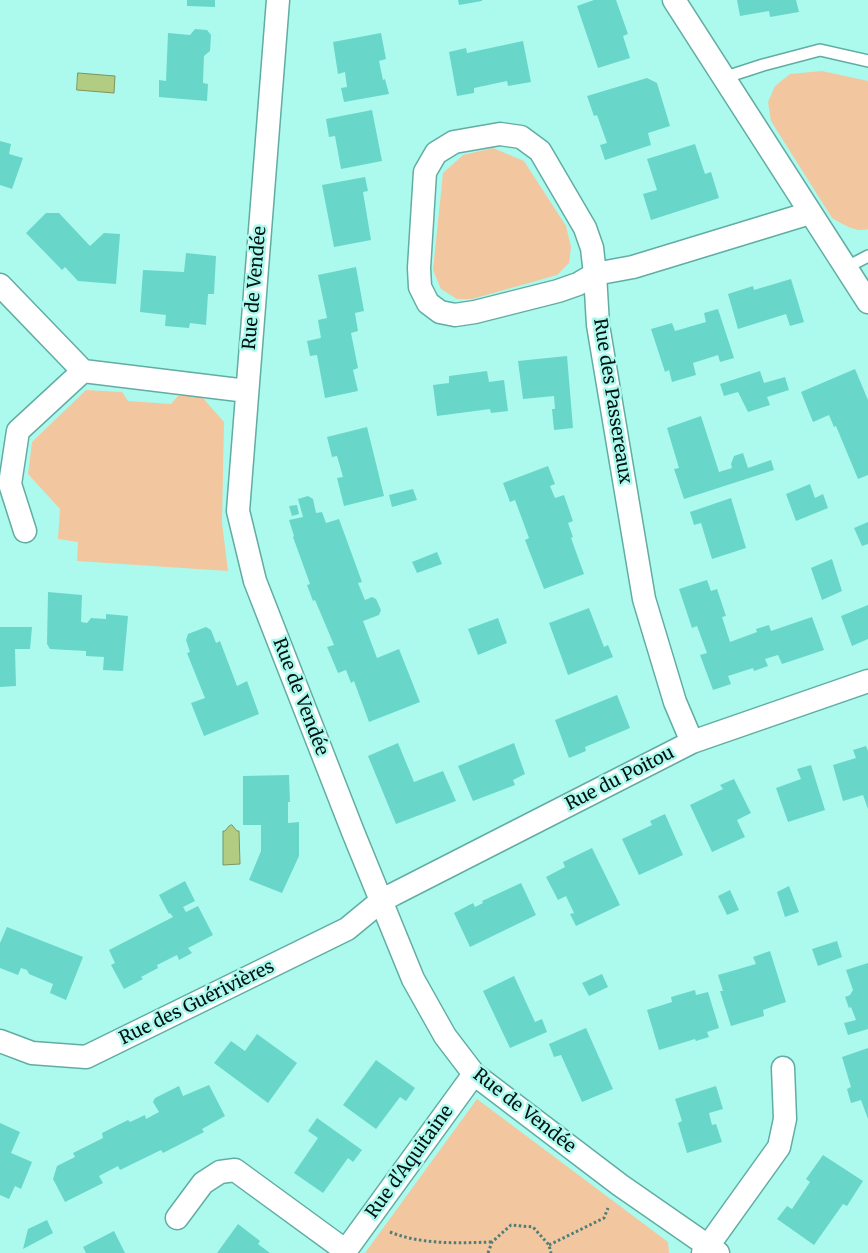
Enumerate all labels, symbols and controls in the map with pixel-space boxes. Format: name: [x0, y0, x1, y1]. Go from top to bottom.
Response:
street label: Rue de Vendée: [239, 225, 271, 351]
street label: Rue des Passereaux: [588, 317, 636, 485]
street label: Rue de Vendée: [268, 635, 332, 759]
street label: Rue du Poitou: [562, 742, 678, 816]
street label: Rue des Guérivières: [116, 956, 278, 1050]
street label: Rue de Vendée: [468, 1064, 580, 1158]
street label: Rue d'Aquitaine: [362, 1101, 458, 1223]

